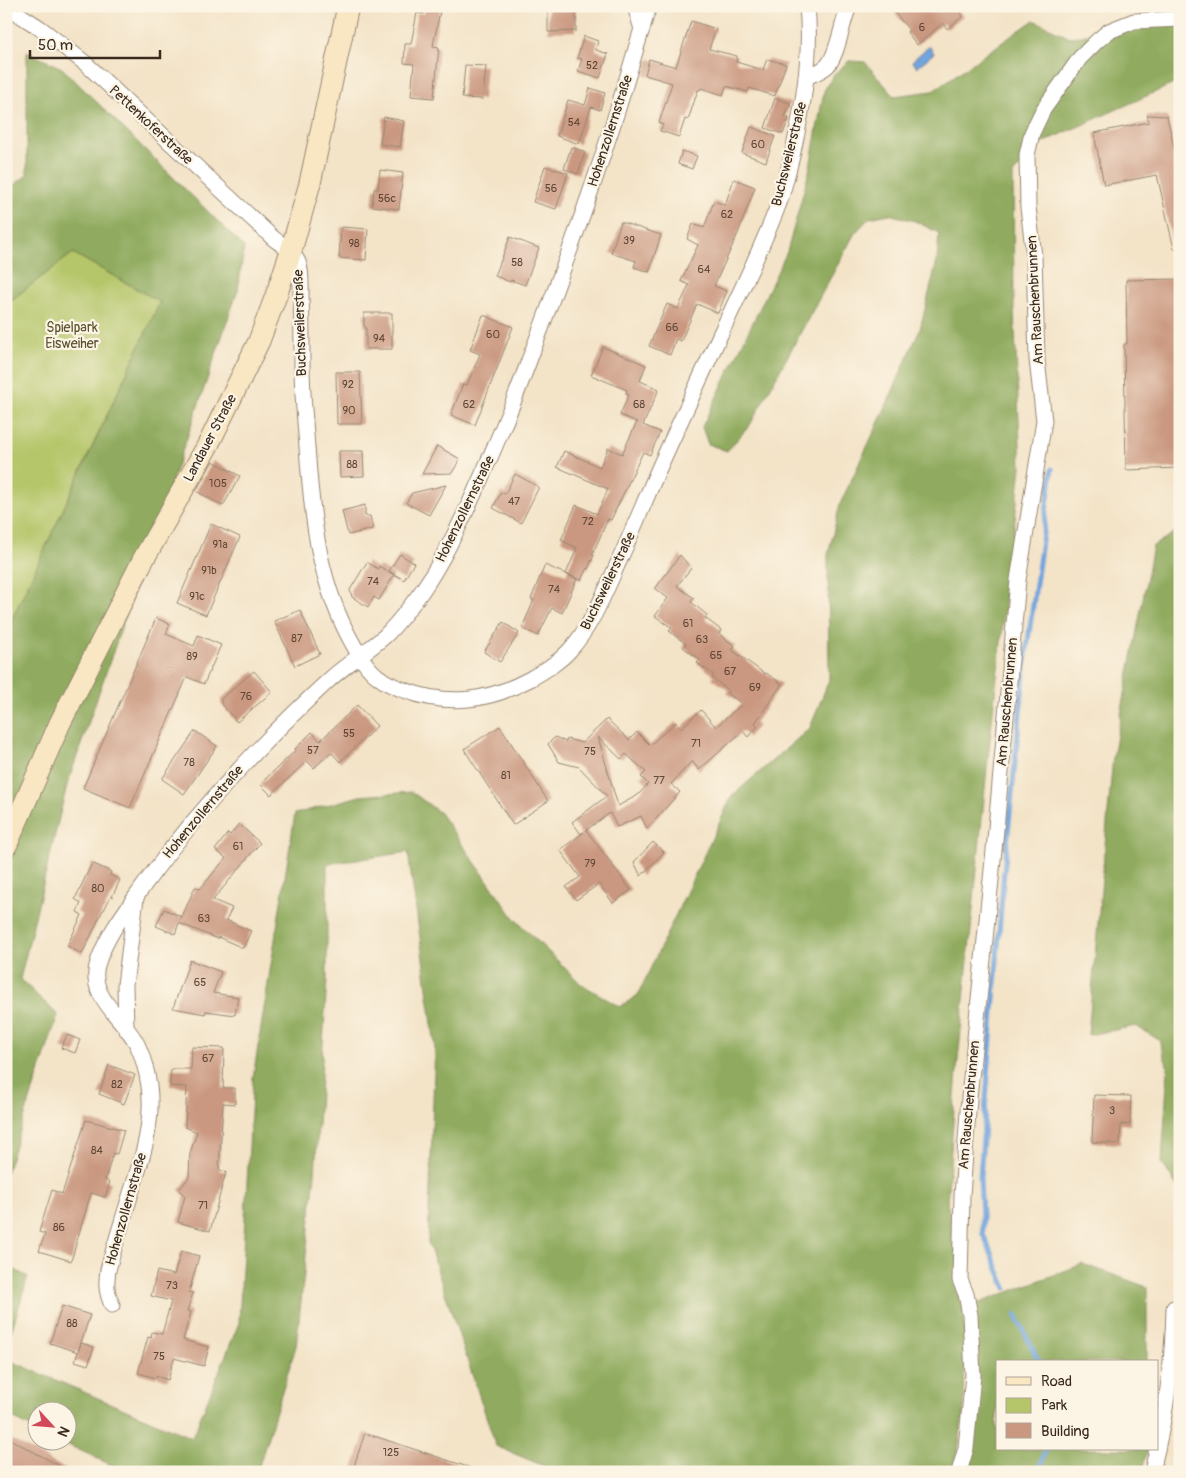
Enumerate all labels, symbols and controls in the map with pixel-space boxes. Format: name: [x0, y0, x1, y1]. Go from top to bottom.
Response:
house number: 6: [919, 21, 925, 34]
scale bar: [30, 28, 160, 60]
text: 50 m: [38, 36, 73, 55]
house number: 52: [586, 59, 598, 72]
street label: Hohenzollernstraße: [584, 73, 636, 189]
street label: Pettenkoferstraße: [106, 82, 197, 168]
street label: Buchsweilerstraße: [768, 100, 810, 208]
house number: 54: [568, 116, 581, 129]
house number: 60: [751, 138, 765, 151]
house number: 56: [545, 182, 557, 195]
house number: 56c: [378, 192, 396, 205]
house number: 62: [721, 208, 733, 221]
house number: 39: [623, 234, 635, 247]
street label: Am Rauschenbrunnen: [1023, 235, 1047, 365]
house number: 98: [348, 237, 360, 250]
house number: 58: [511, 256, 523, 269]
house number: 64: [698, 263, 711, 276]
street label: Buchsweilerstraße: [290, 269, 310, 377]
park label: Spielpark Eisweiher: [45, 319, 99, 352]
house number: 66: [666, 321, 678, 334]
house number: 60: [486, 328, 500, 341]
house number: 94: [373, 332, 386, 345]
house number: 92: [342, 378, 354, 391]
street label: Landauer Straße: [180, 391, 240, 485]
house number: 62: [463, 398, 475, 411]
house number: 68: [633, 398, 645, 411]
house number: 90: [342, 404, 356, 417]
street label: Hohenzollernstraße: [432, 453, 498, 565]
house number: 88: [346, 458, 358, 471]
house number: 105: [209, 477, 227, 490]
house number: 47: [508, 495, 520, 508]
house number: 72: [582, 515, 594, 528]
street label: Buchsweilerstraße: [577, 529, 639, 633]
house number: 91a: [212, 538, 228, 551]
house number: 91b: [201, 564, 217, 577]
house number: 74: [367, 575, 380, 588]
house number: 74: [548, 583, 561, 596]
house number: 91c: [189, 590, 205, 603]
house number: 61: [683, 617, 693, 630]
house number: 87: [291, 632, 303, 645]
house number: 63: [696, 633, 708, 646]
street label: Am Rauschenbrunnen: [993, 637, 1021, 767]
house number: 65: [710, 649, 722, 662]
house number: 89: [186, 650, 198, 663]
house number: 67: [724, 665, 736, 678]
house number: 69: [749, 681, 761, 694]
house number: 76: [240, 690, 252, 703]
house number: 55: [343, 727, 355, 740]
house number: 71: [691, 737, 701, 750]
house number: 57: [307, 744, 319, 757]
house number: 75: [584, 745, 596, 758]
house number: 78: [183, 756, 195, 769]
street label: Hohenzollernstraße: [159, 762, 247, 862]
house number: 81: [501, 769, 511, 782]
house number: 77: [653, 774, 665, 787]
house number: 61: [233, 840, 243, 853]
house number: 79: [584, 857, 596, 870]
house number: 80: [91, 882, 105, 895]
house number: 63: [198, 912, 210, 925]
house number: 65: [194, 976, 206, 989]
street label: Am Rauschenbrunnen: [955, 1040, 983, 1170]
house number: 67: [202, 1052, 214, 1065]
house number: 82: [111, 1078, 123, 1091]
house number: 3: [1109, 1104, 1115, 1117]
house number: 84: [91, 1144, 104, 1157]
street label: Hohenzollernstraße: [102, 1151, 150, 1267]
house number: 71: [198, 1199, 208, 1212]
house number: 86: [53, 1221, 65, 1234]
house number: 73: [166, 1279, 178, 1292]
house number: 88: [66, 1317, 78, 1330]
house number: 75: [153, 1350, 165, 1363]
legend: [996, 1360, 1158, 1450]
text: Road: [1041, 1372, 1072, 1391]
text: Park: [1041, 1396, 1068, 1415]
north arrow: [28, 1400, 78, 1450]
text: Building: [1041, 1422, 1089, 1441]
text: N: [54, 1423, 73, 1439]
house number: 125: [383, 1446, 399, 1459]

